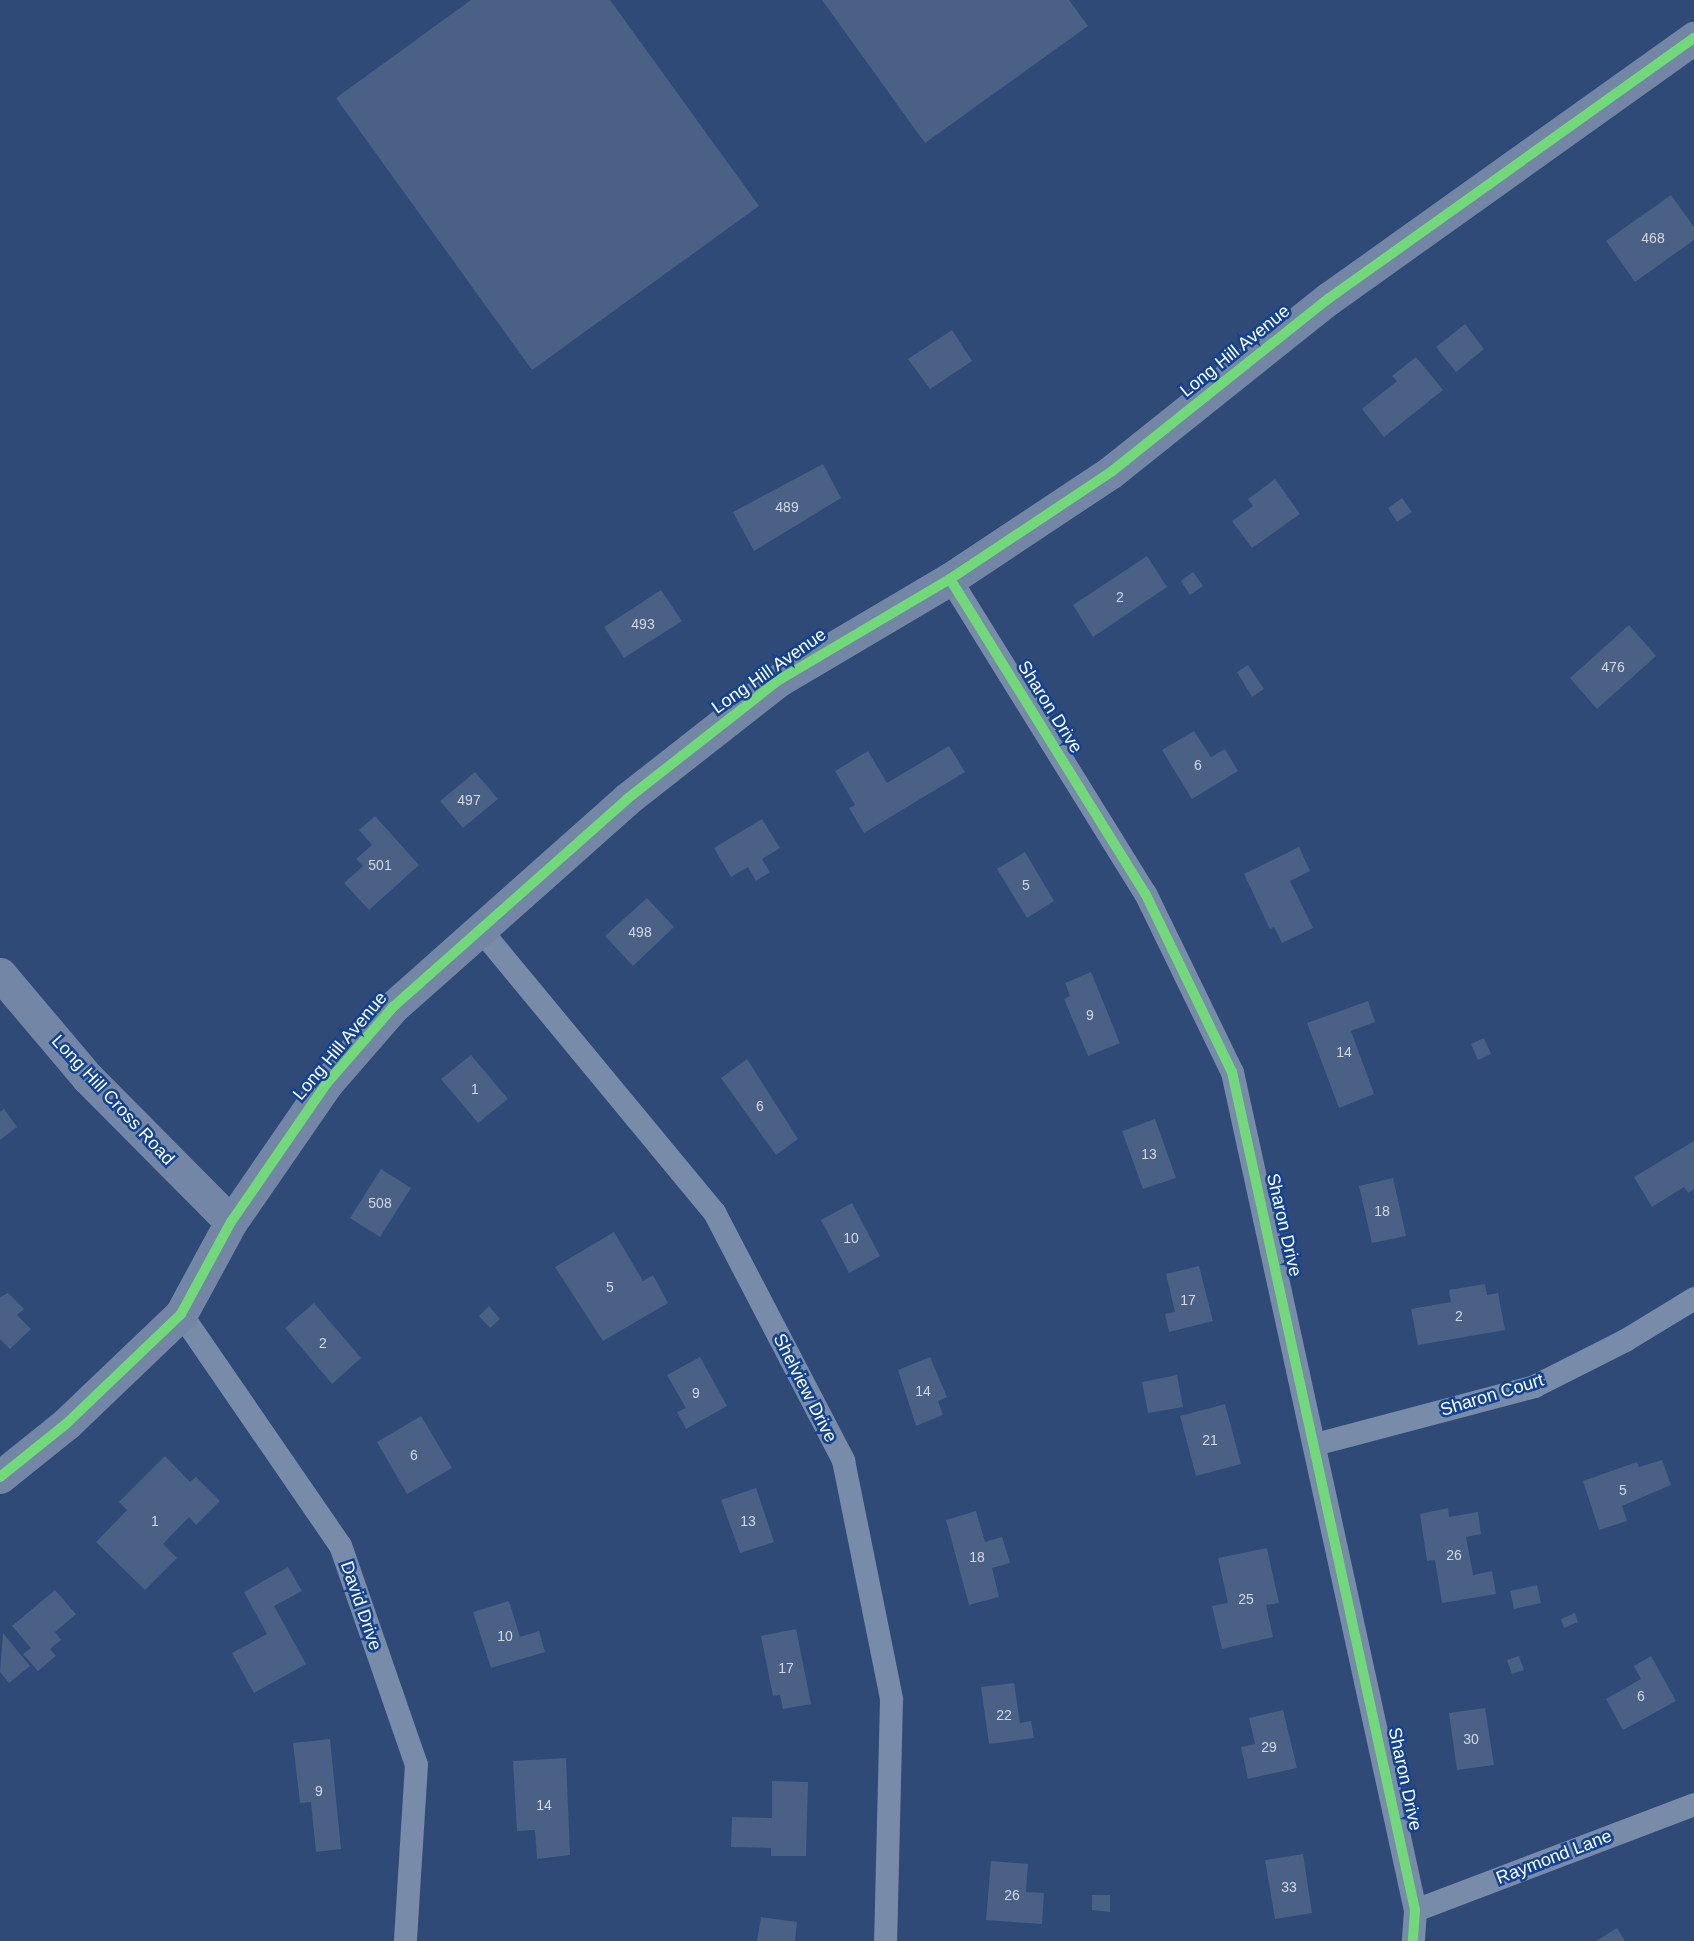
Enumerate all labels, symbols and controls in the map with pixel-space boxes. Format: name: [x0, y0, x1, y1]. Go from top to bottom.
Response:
house number: 468: [1641, 230, 1665, 246]
street label: Long Hill Avenue: [1175, 300, 1295, 402]
house number: 489: [775, 499, 799, 515]
house number: 2: [1116, 589, 1124, 605]
house number: 493: [631, 616, 655, 632]
street label: Long Hill Avenue: [707, 623, 831, 719]
street label: Sharon Drive: [1013, 657, 1087, 757]
house number: 476: [1601, 659, 1625, 675]
house number: 6: [1194, 757, 1202, 773]
house number: 497: [457, 792, 481, 808]
house number: 501: [368, 857, 392, 873]
house number: 5: [1022, 877, 1030, 893]
house number: 498: [628, 924, 652, 940]
street label: Long Hill Avenue: [288, 987, 392, 1105]
house number: 9: [1086, 1007, 1094, 1023]
street label: Long Hill Cross Road: [47, 1030, 179, 1170]
house number: 14: [1336, 1044, 1352, 1060]
house number: 1: [471, 1081, 479, 1097]
house number: 6: [756, 1098, 764, 1114]
house number: 13: [1141, 1146, 1157, 1162]
street label: Sharon Drive: [1262, 1171, 1306, 1279]
house number: 508: [368, 1195, 392, 1211]
house number: 18: [1374, 1203, 1390, 1219]
house number: 10: [843, 1230, 859, 1246]
house number: 5: [606, 1279, 614, 1295]
house number: 17: [1180, 1292, 1196, 1308]
house number: 2: [1455, 1308, 1463, 1324]
street label: Shelview Drive: [768, 1330, 842, 1446]
house number: 2: [319, 1335, 327, 1351]
street label: Sharon Court: [1438, 1369, 1546, 1421]
house number: 14: [915, 1383, 931, 1399]
house number: 9: [692, 1385, 700, 1401]
house number: 21: [1202, 1432, 1218, 1448]
house number: 6: [410, 1447, 418, 1463]
house number: 5: [1619, 1482, 1627, 1498]
house number: 1: [151, 1513, 159, 1529]
house number: 13: [740, 1513, 756, 1529]
house number: 26: [1446, 1547, 1462, 1563]
house number: 18: [969, 1549, 985, 1565]
street label: David Drive: [336, 1559, 386, 1653]
house number: 25: [1238, 1591, 1254, 1607]
house number: 10: [497, 1628, 513, 1644]
house number: 17: [778, 1660, 794, 1676]
house number: 6: [1637, 1688, 1645, 1704]
house number: 22: [996, 1707, 1012, 1723]
street label: Sharon Drive: [1384, 1725, 1426, 1833]
house number: 30: [1463, 1731, 1479, 1747]
house number: 29: [1261, 1739, 1277, 1755]
house number: 9: [315, 1783, 323, 1799]
house number: 14: [536, 1797, 552, 1813]
street label: Raymond Lane: [1493, 1825, 1615, 1889]
house number: 33: [1281, 1879, 1297, 1895]
house number: 26: [1004, 1887, 1020, 1903]

